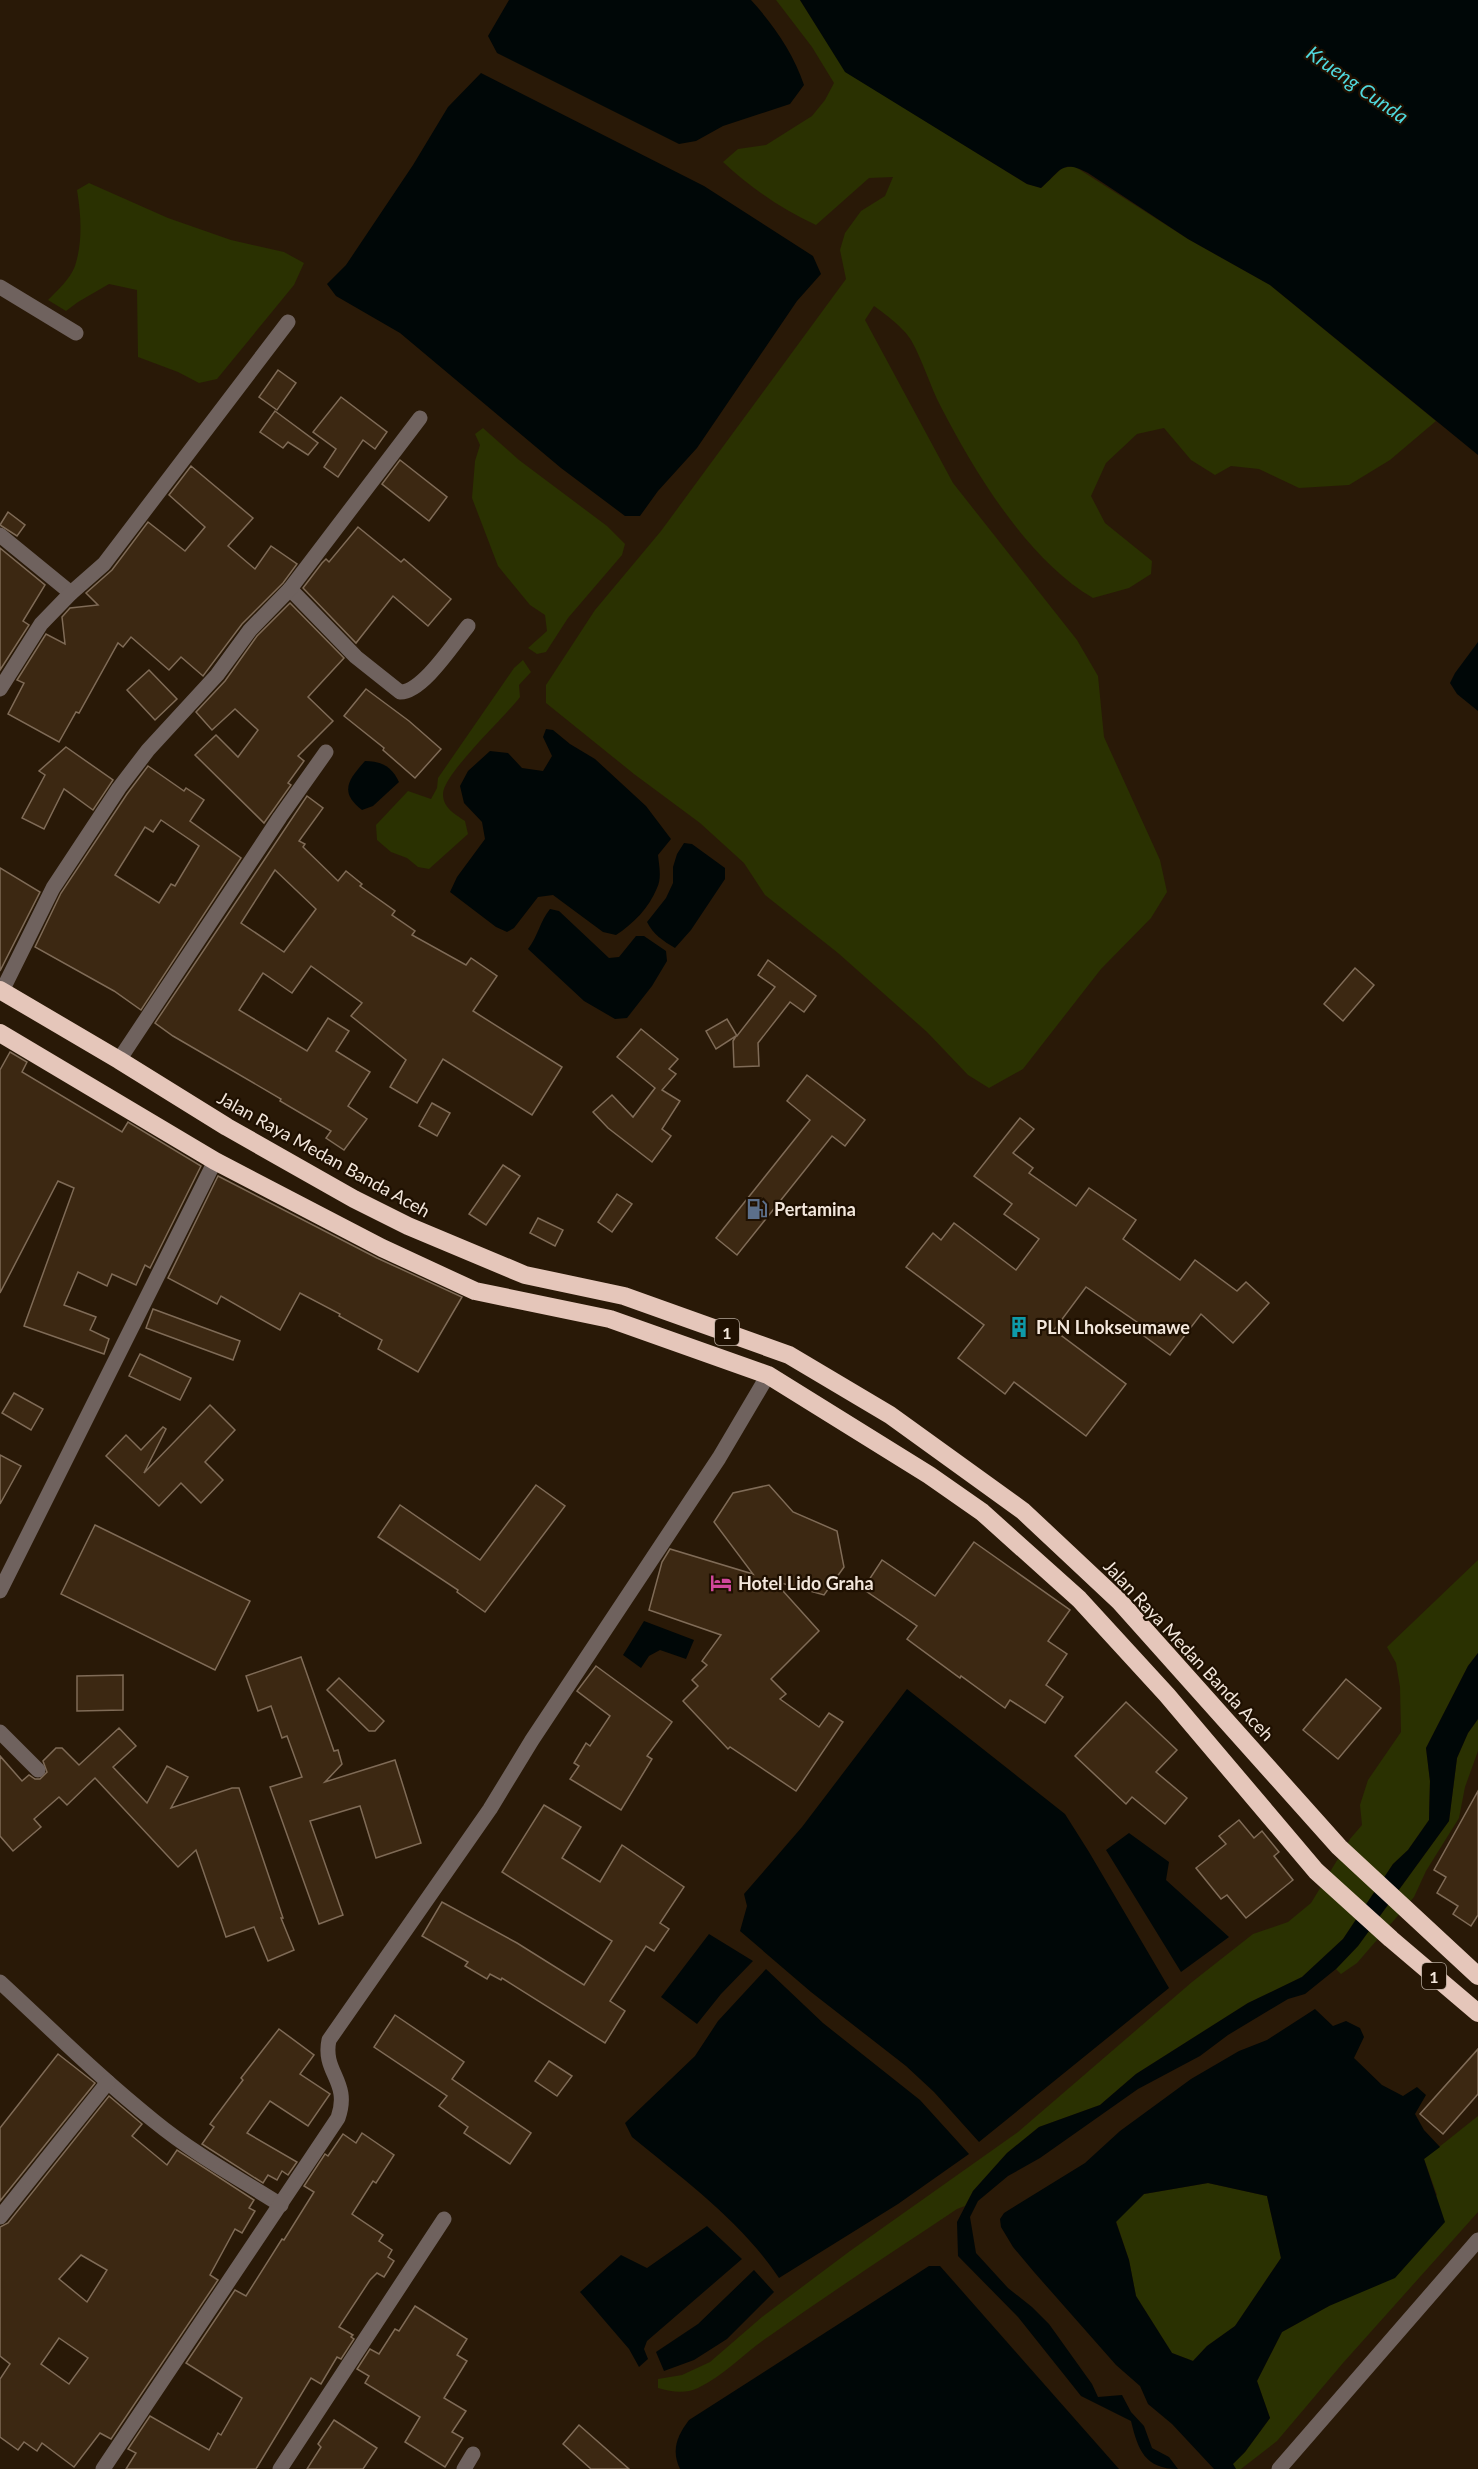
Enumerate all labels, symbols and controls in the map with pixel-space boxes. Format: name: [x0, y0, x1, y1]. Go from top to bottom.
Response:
water label: Krueng Cunda: [1303, 40, 1413, 128]
street label: Jalan Raya Medan Banda Aceh: [214, 1086, 434, 1222]
fuel station icon: Pertamina: [745, 1197, 769, 1221]
place label: Pertamina: [774, 1198, 856, 1220]
building icon: PLN Lhokseumawe: [1007, 1315, 1031, 1339]
place label: PLN Lhokseumawe: [1036, 1316, 1190, 1338]
road number: 1: [715, 1319, 739, 1345]
street label: Jalan Raya Medan Banda Aceh: [1099, 1555, 1279, 1745]
hotel icon: Hotel Lido Graha: [709, 1571, 733, 1595]
place label: Hotel Lido Graha: [738, 1572, 874, 1594]
road number: 1: [1422, 1963, 1446, 1989]

